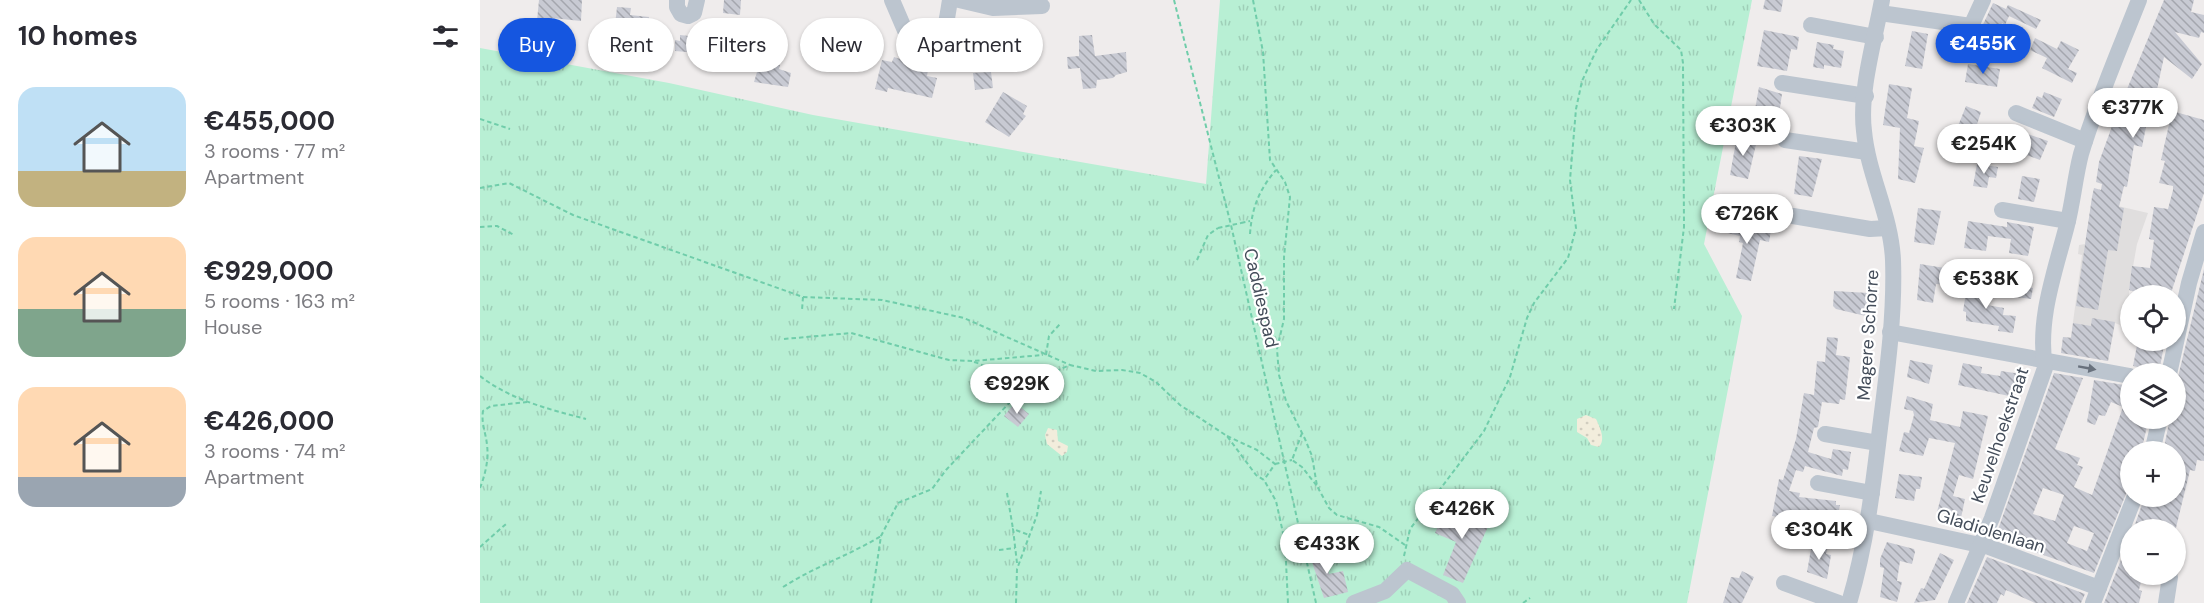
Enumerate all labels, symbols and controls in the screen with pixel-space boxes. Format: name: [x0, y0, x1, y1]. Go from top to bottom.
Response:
chip: Buy: [498, 18, 576, 72]
chip: Rent: [588, 18, 674, 72]
chip: Filters: [686, 18, 788, 72]
chip: New: [800, 18, 884, 72]
chip: Apartment: [896, 18, 1043, 72]
text: 10 homes: [18, 19, 138, 53]
icon: filters: [429, 20, 462, 53]
pin: €455K: [1941, 24, 2025, 75]
text: €455K: [1950, 30, 2016, 56]
pin: €377K: [2091, 88, 2175, 139]
text: €377K: [2102, 94, 2164, 120]
text: €455,000: [204, 104, 335, 138]
pin: €303K: [1701, 106, 1785, 157]
icon: home: [66, 111, 138, 183]
text: €303K: [1709, 112, 1777, 138]
pin: €254K: [1942, 124, 2026, 175]
text: €254K: [1951, 130, 2017, 156]
text: 3 rooms · 77 m²: [204, 138, 345, 164]
text: Apartment: [204, 164, 304, 190]
pin: €726K: [1705, 194, 1789, 245]
text: €726K: [1715, 200, 1779, 226]
street label: Caddiespad: [1238, 246, 1284, 350]
text: €929,000: [204, 254, 334, 288]
pin: €538K: [1944, 259, 2028, 310]
icon: home: [66, 261, 138, 333]
text: €538K: [1953, 265, 2019, 291]
street label: Magere Schorre: [1851, 269, 1885, 401]
map controls: [2120, 285, 2186, 585]
button: locate: [2120, 285, 2186, 351]
text: 5 rooms · 163 m²: [204, 288, 355, 314]
text: House: [204, 314, 262, 340]
button: layers: [2120, 363, 2186, 429]
pin: €929K: [975, 364, 1059, 415]
street label: Keuvelhoekstraat: [1965, 364, 2035, 506]
one-way arrow: [2077, 364, 2096, 373]
text: €929K: [984, 370, 1050, 396]
text: €426,000: [204, 404, 334, 438]
icon: home: [66, 411, 138, 483]
text: 3 rooms · 74 m²: [204, 438, 346, 464]
button: +: [2120, 441, 2186, 507]
text: Apartment: [204, 464, 304, 490]
pin: €426K: [1420, 489, 1504, 540]
text: €426K: [1429, 495, 1495, 521]
street label: Gladiolenlaan: [1934, 503, 2048, 559]
pin: €304K: [1777, 510, 1861, 561]
text: €304K: [1785, 516, 1853, 542]
button: −: [2120, 519, 2186, 585]
pin: €433K: [1285, 524, 1369, 575]
text: €433K: [1294, 530, 1360, 556]

